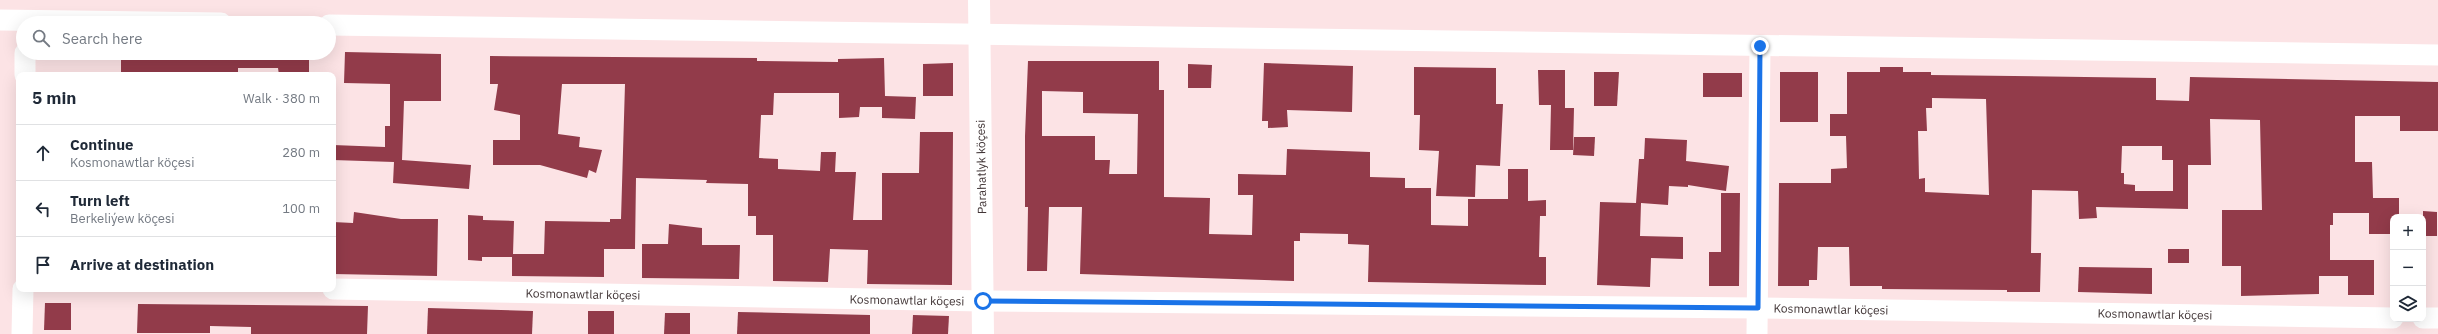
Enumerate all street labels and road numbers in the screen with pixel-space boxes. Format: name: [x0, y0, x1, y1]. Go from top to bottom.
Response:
street label: Parahatlyk köçesi: [973, 120, 989, 214]
street label: Kosmonawtlar köçesi: [525, 285, 641, 303]
street label: Kosmonawtlar köçesi: [849, 291, 965, 309]
street label: Kosmonawtlar köçesi: [1773, 300, 1889, 318]
street label: Kosmonawtlar köçesi: [2097, 305, 2213, 323]

